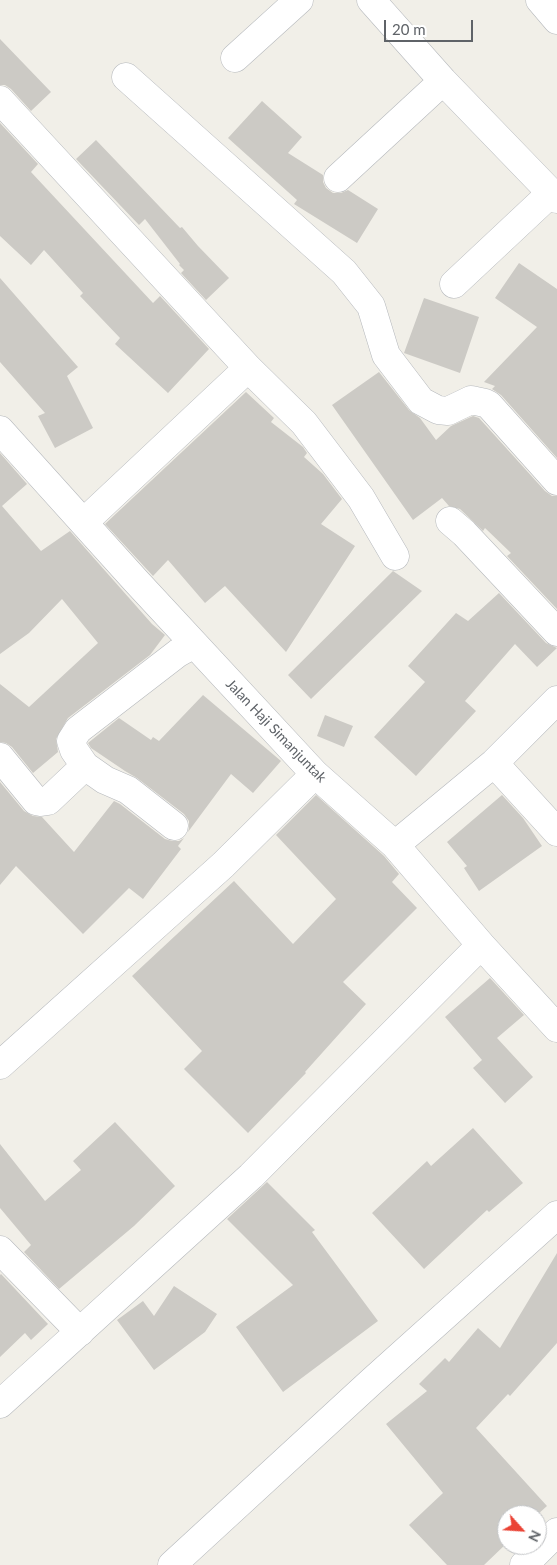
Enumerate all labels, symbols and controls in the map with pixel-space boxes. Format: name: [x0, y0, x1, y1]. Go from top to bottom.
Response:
scale bar: [387, 10, 476, 42]
text: 20 m: [392, 20, 426, 38]
street label: Jalan Haji Simanjuntak: [222, 676, 330, 786]
north arrow: [497, 1505, 547, 1555]
text: N: [525, 1528, 545, 1545]

